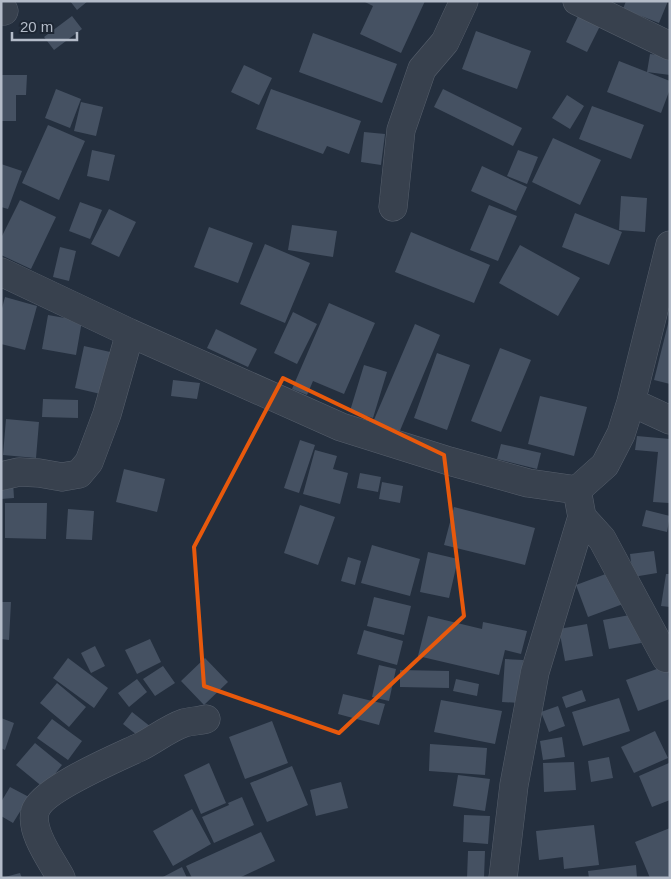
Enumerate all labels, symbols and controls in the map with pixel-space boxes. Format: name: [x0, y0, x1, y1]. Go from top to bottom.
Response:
scale bar: [12, 10, 78, 42]
text: 20 m: [20, 18, 53, 35]

